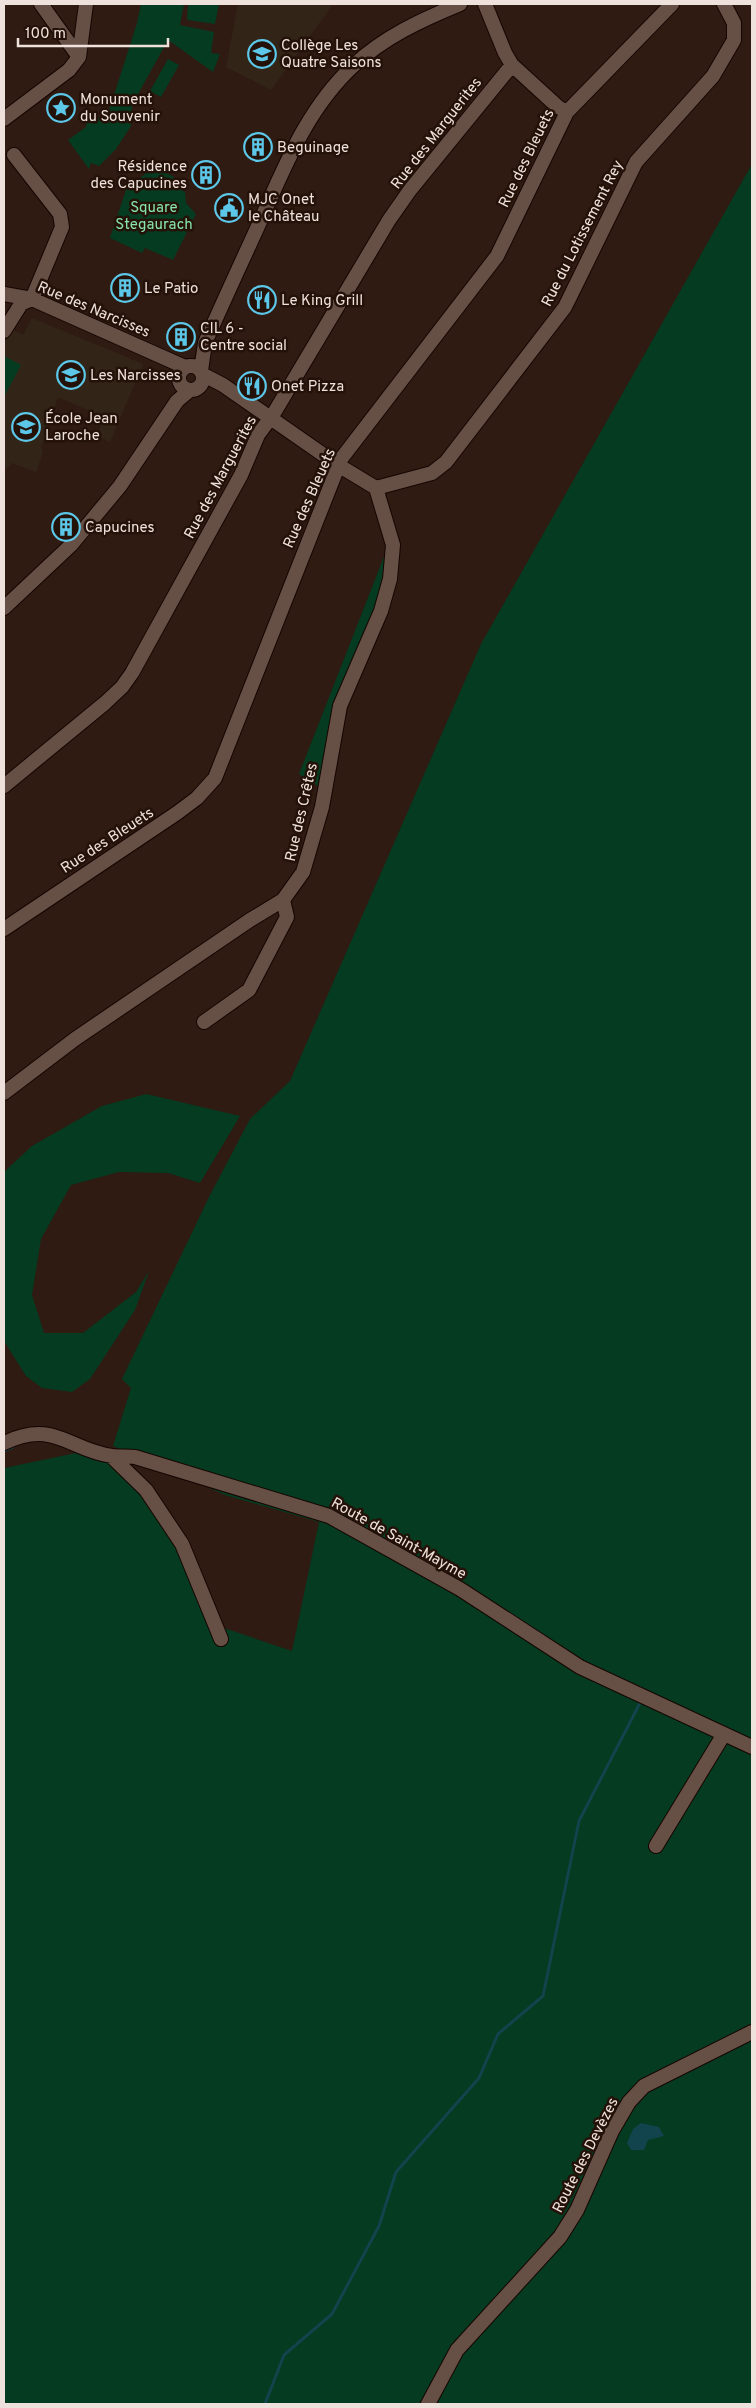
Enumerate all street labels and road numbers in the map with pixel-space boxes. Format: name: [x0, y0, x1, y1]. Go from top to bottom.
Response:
street label: Rue des Marguerites: [388, 74, 487, 194]
street label: Rue des Bleuets: [495, 106, 559, 211]
street label: Rue du Lotissement Rey: [538, 157, 629, 310]
street label: Rue des Narcisses: [34, 278, 153, 343]
street label: Rue des Marguerites: [181, 413, 262, 543]
street label: Rue des Bleuets: [280, 446, 341, 551]
street label: Rue des Crêtes: [282, 761, 323, 864]
street label: Rue des Bleuets: [58, 804, 158, 878]
street label: Route de Saint-Mayme: [327, 1494, 469, 1584]
street label: Route des Devèzes: [549, 2095, 624, 2216]

